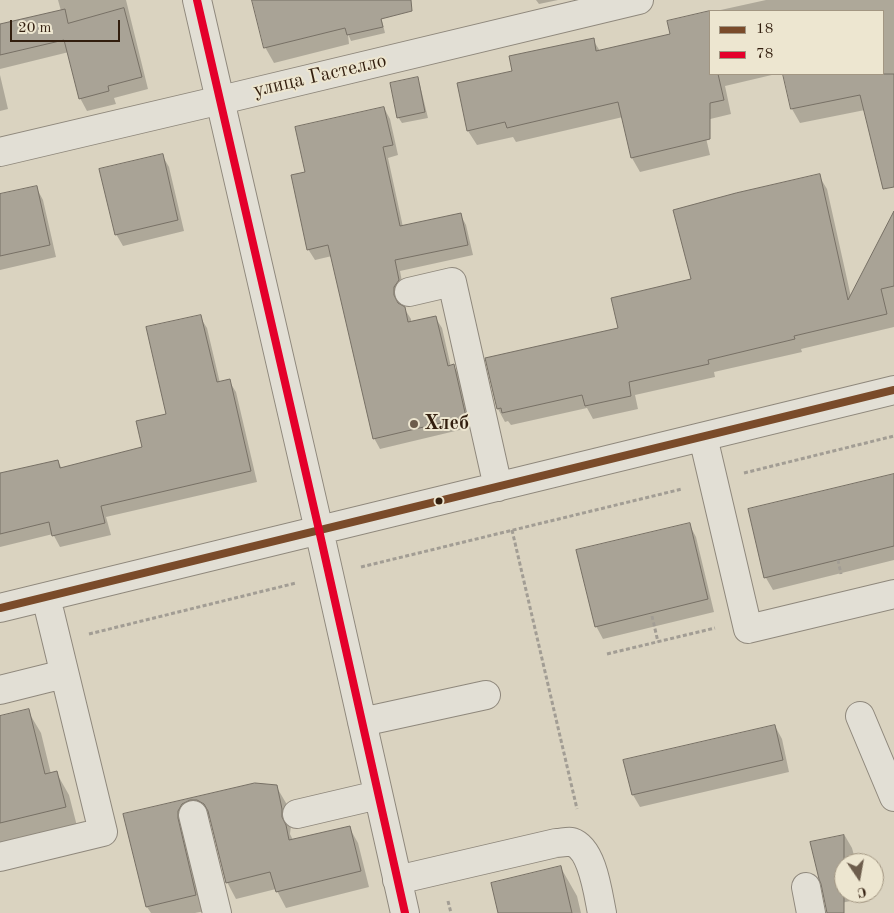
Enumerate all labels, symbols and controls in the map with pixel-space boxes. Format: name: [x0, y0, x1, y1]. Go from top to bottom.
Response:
scale bar: [12, 10, 122, 42]
legend: [709, 10, 884, 75]
text: 20 m: [18, 21, 52, 36]
text: 18: [756, 22, 773, 37]
text: 78: [756, 47, 773, 62]
street label: улица Гастелло: [251, 49, 389, 103]
place label: Хлеб: [424, 412, 469, 436]
marker: Хлеб: [408, 418, 420, 430]
unlabelled marker: [434, 496, 444, 506]
north arrow: [834, 853, 884, 903]
text: С: [856, 884, 868, 900]

